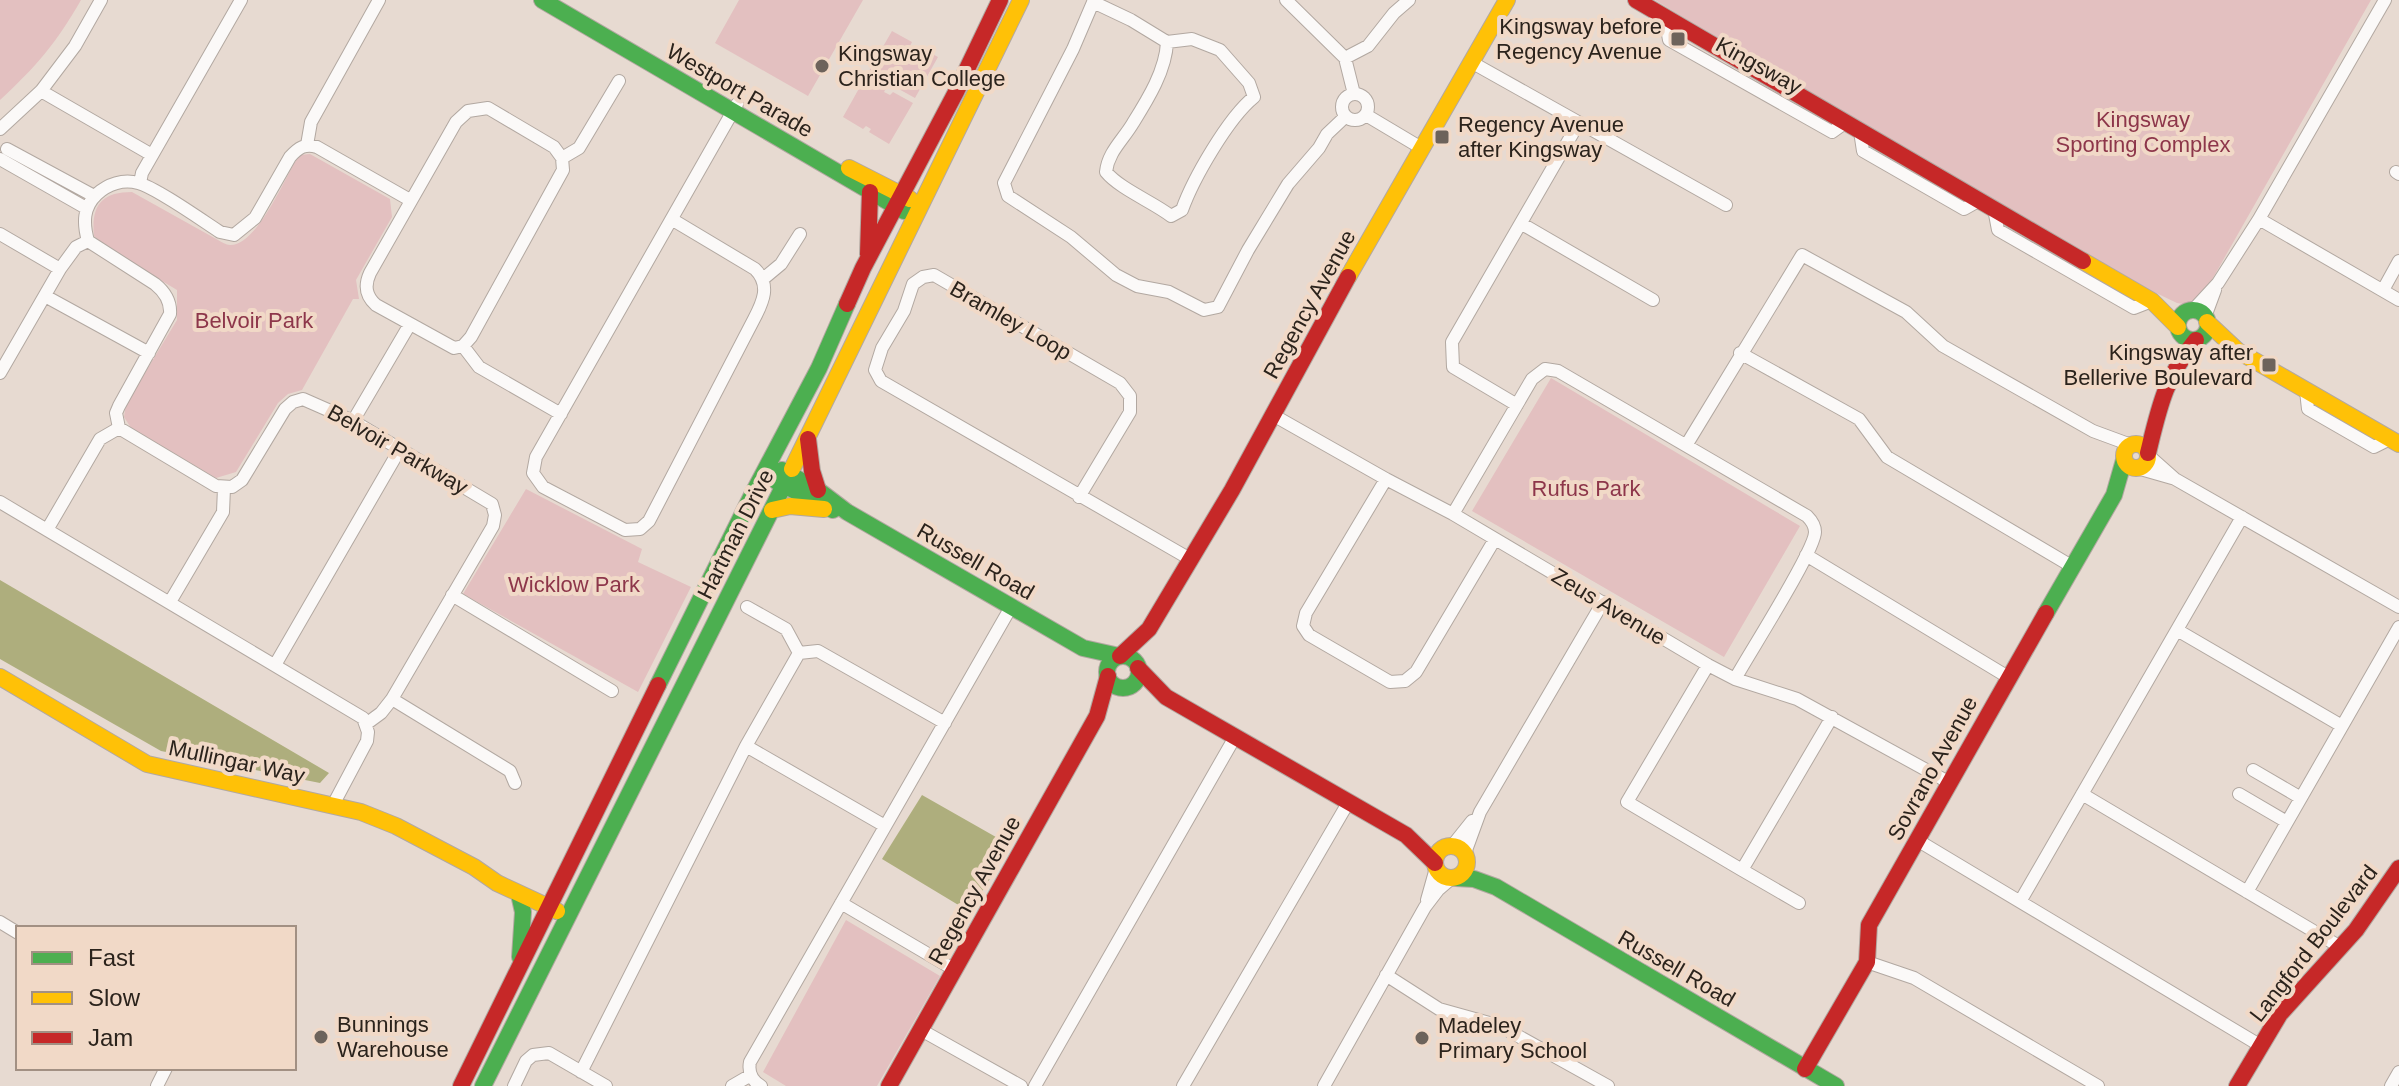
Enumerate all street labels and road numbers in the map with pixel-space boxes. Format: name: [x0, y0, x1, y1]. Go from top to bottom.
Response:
street label: Kingsway: [1712, 32, 1806, 99]
street label: Westport Parade: [662, 38, 817, 142]
street label: Regency Avenue: [1258, 226, 1361, 383]
street label: Bramley Loop: [946, 276, 1076, 365]
street label: Belvoir Parkway: [323, 399, 472, 500]
street label: Hartman Drive: [692, 465, 779, 603]
street label: Russell Road: [913, 518, 1039, 605]
street label: Zeus Avenue: [1547, 563, 1670, 650]
street label: Sovrano Avenue: [1882, 692, 1982, 845]
street label: Mullingar Way: [167, 735, 307, 788]
street label: Regency Avenue: [923, 812, 1026, 969]
street label: Langford Boulevard: [2244, 860, 2382, 1027]
street label: Russell Road: [1614, 925, 1740, 1012]

